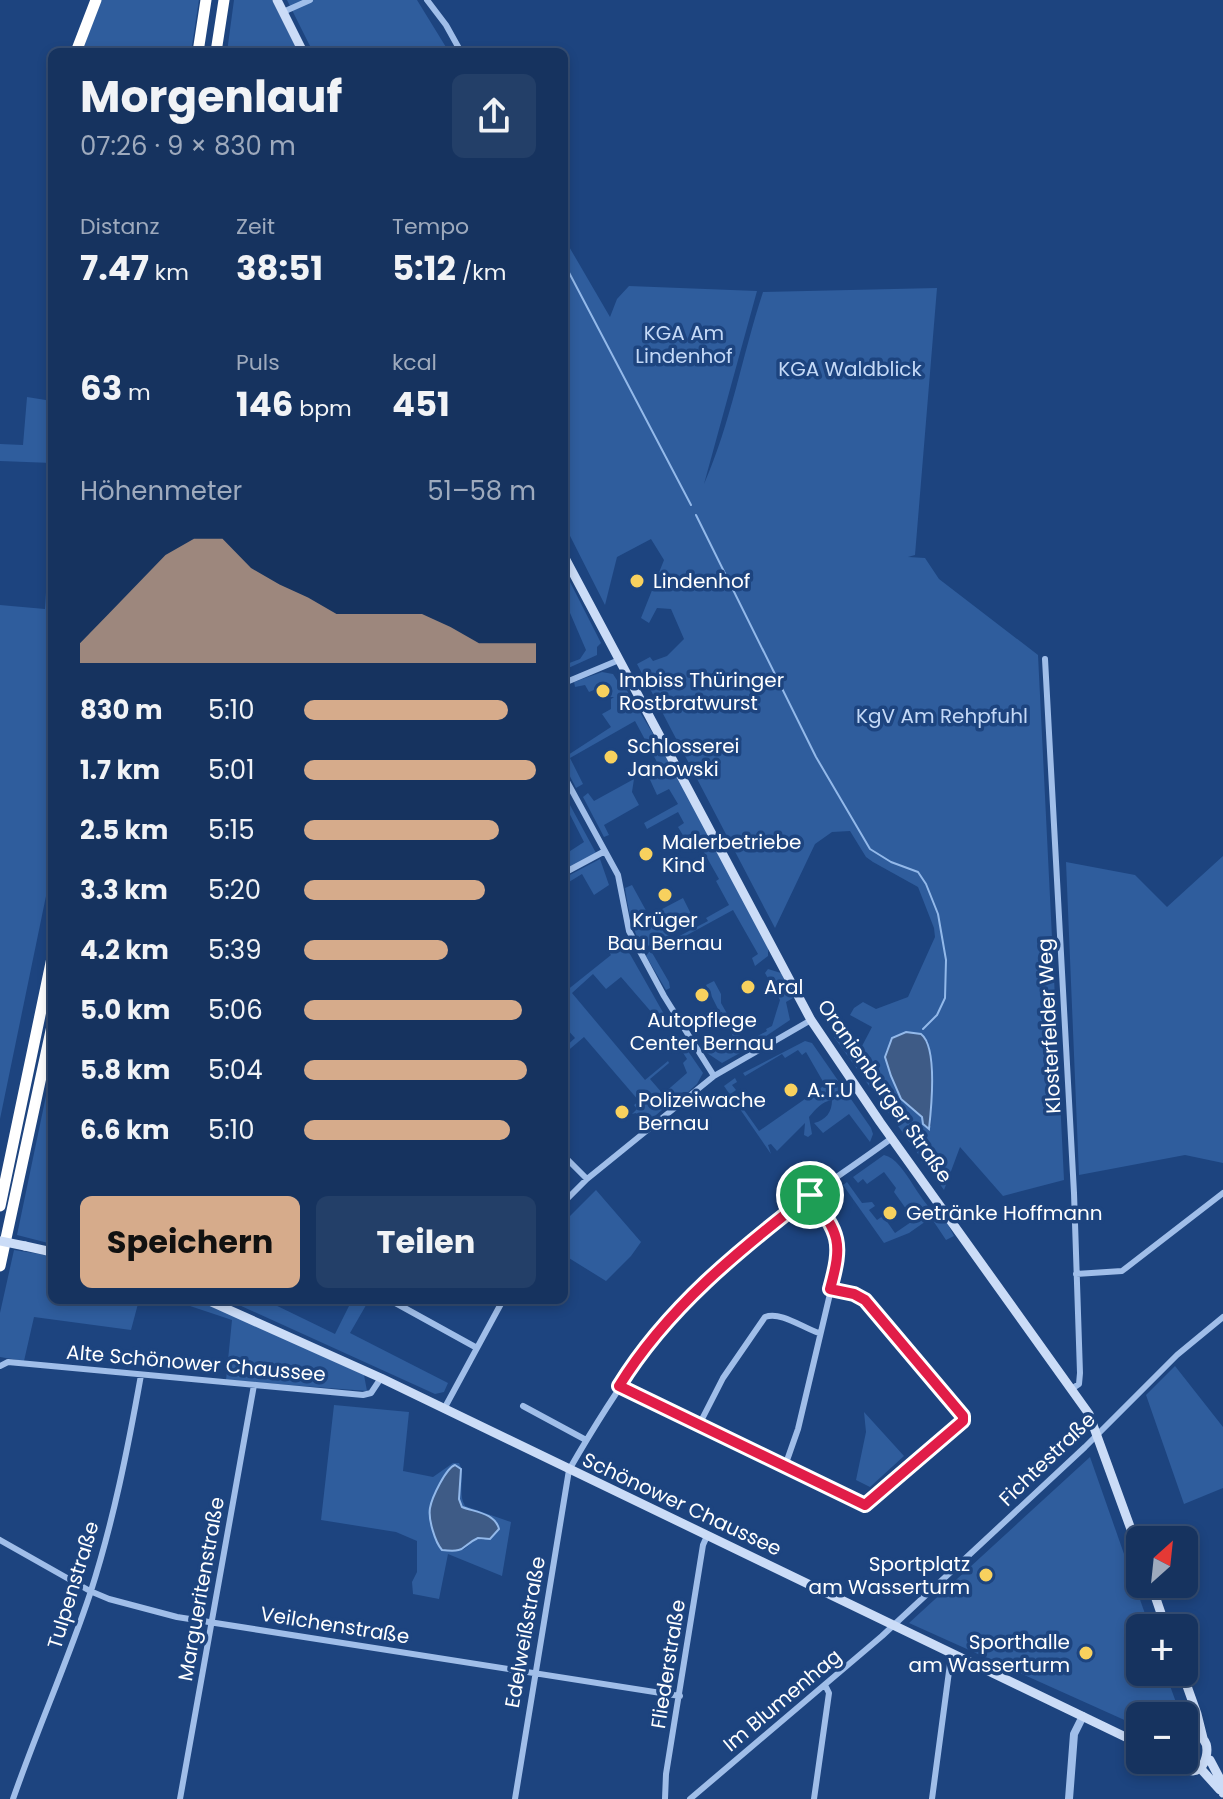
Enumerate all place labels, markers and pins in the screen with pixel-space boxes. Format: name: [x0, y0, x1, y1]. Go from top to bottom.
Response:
place label: Lindenhof: [653, 567, 750, 595]
marker: Lindenhof: [628, 572, 646, 590]
place label: Imbiss Thüringer Rostbratwurst: [619, 666, 784, 717]
marker: Imbiss Thüringer Rostbratwurst: [594, 682, 612, 700]
place label: Schlosserei Janowski: [627, 732, 739, 783]
marker: Schlosserei Janowski: [602, 748, 620, 766]
place label: Malerbetriebe Kind: [662, 828, 801, 879]
marker: Malerbetriebe Kind: [637, 845, 655, 863]
marker: Krüger Bau Bernau: [656, 886, 674, 904]
place label: Krüger Bau Bernau: [607, 906, 723, 957]
place label: Aral: [764, 973, 803, 1001]
marker: Aral: [739, 978, 757, 996]
marker: Autopflege Center Bernau: [693, 986, 711, 1004]
place label: Autopflege Center Bernau: [630, 1006, 774, 1057]
place label: A.T.U: [807, 1076, 853, 1104]
marker: A.T.U: [782, 1081, 800, 1099]
place label: Polizeiwache Bernau: [638, 1086, 766, 1137]
marker: Polizeiwache Bernau: [613, 1103, 631, 1121]
pin: [776, 1161, 844, 1229]
place label: Getränke Hoffmann: [906, 1199, 1103, 1227]
marker: Getränke Hoffmann: [881, 1204, 899, 1222]
place label: Sportplatz am Wasserturm: [809, 1550, 970, 1601]
marker: Sportplatz am Wasserturm: [977, 1566, 995, 1584]
place label: Sporthalle am Wasserturm: [909, 1628, 1070, 1679]
marker: Sporthalle am Wasserturm: [1077, 1644, 1095, 1662]

